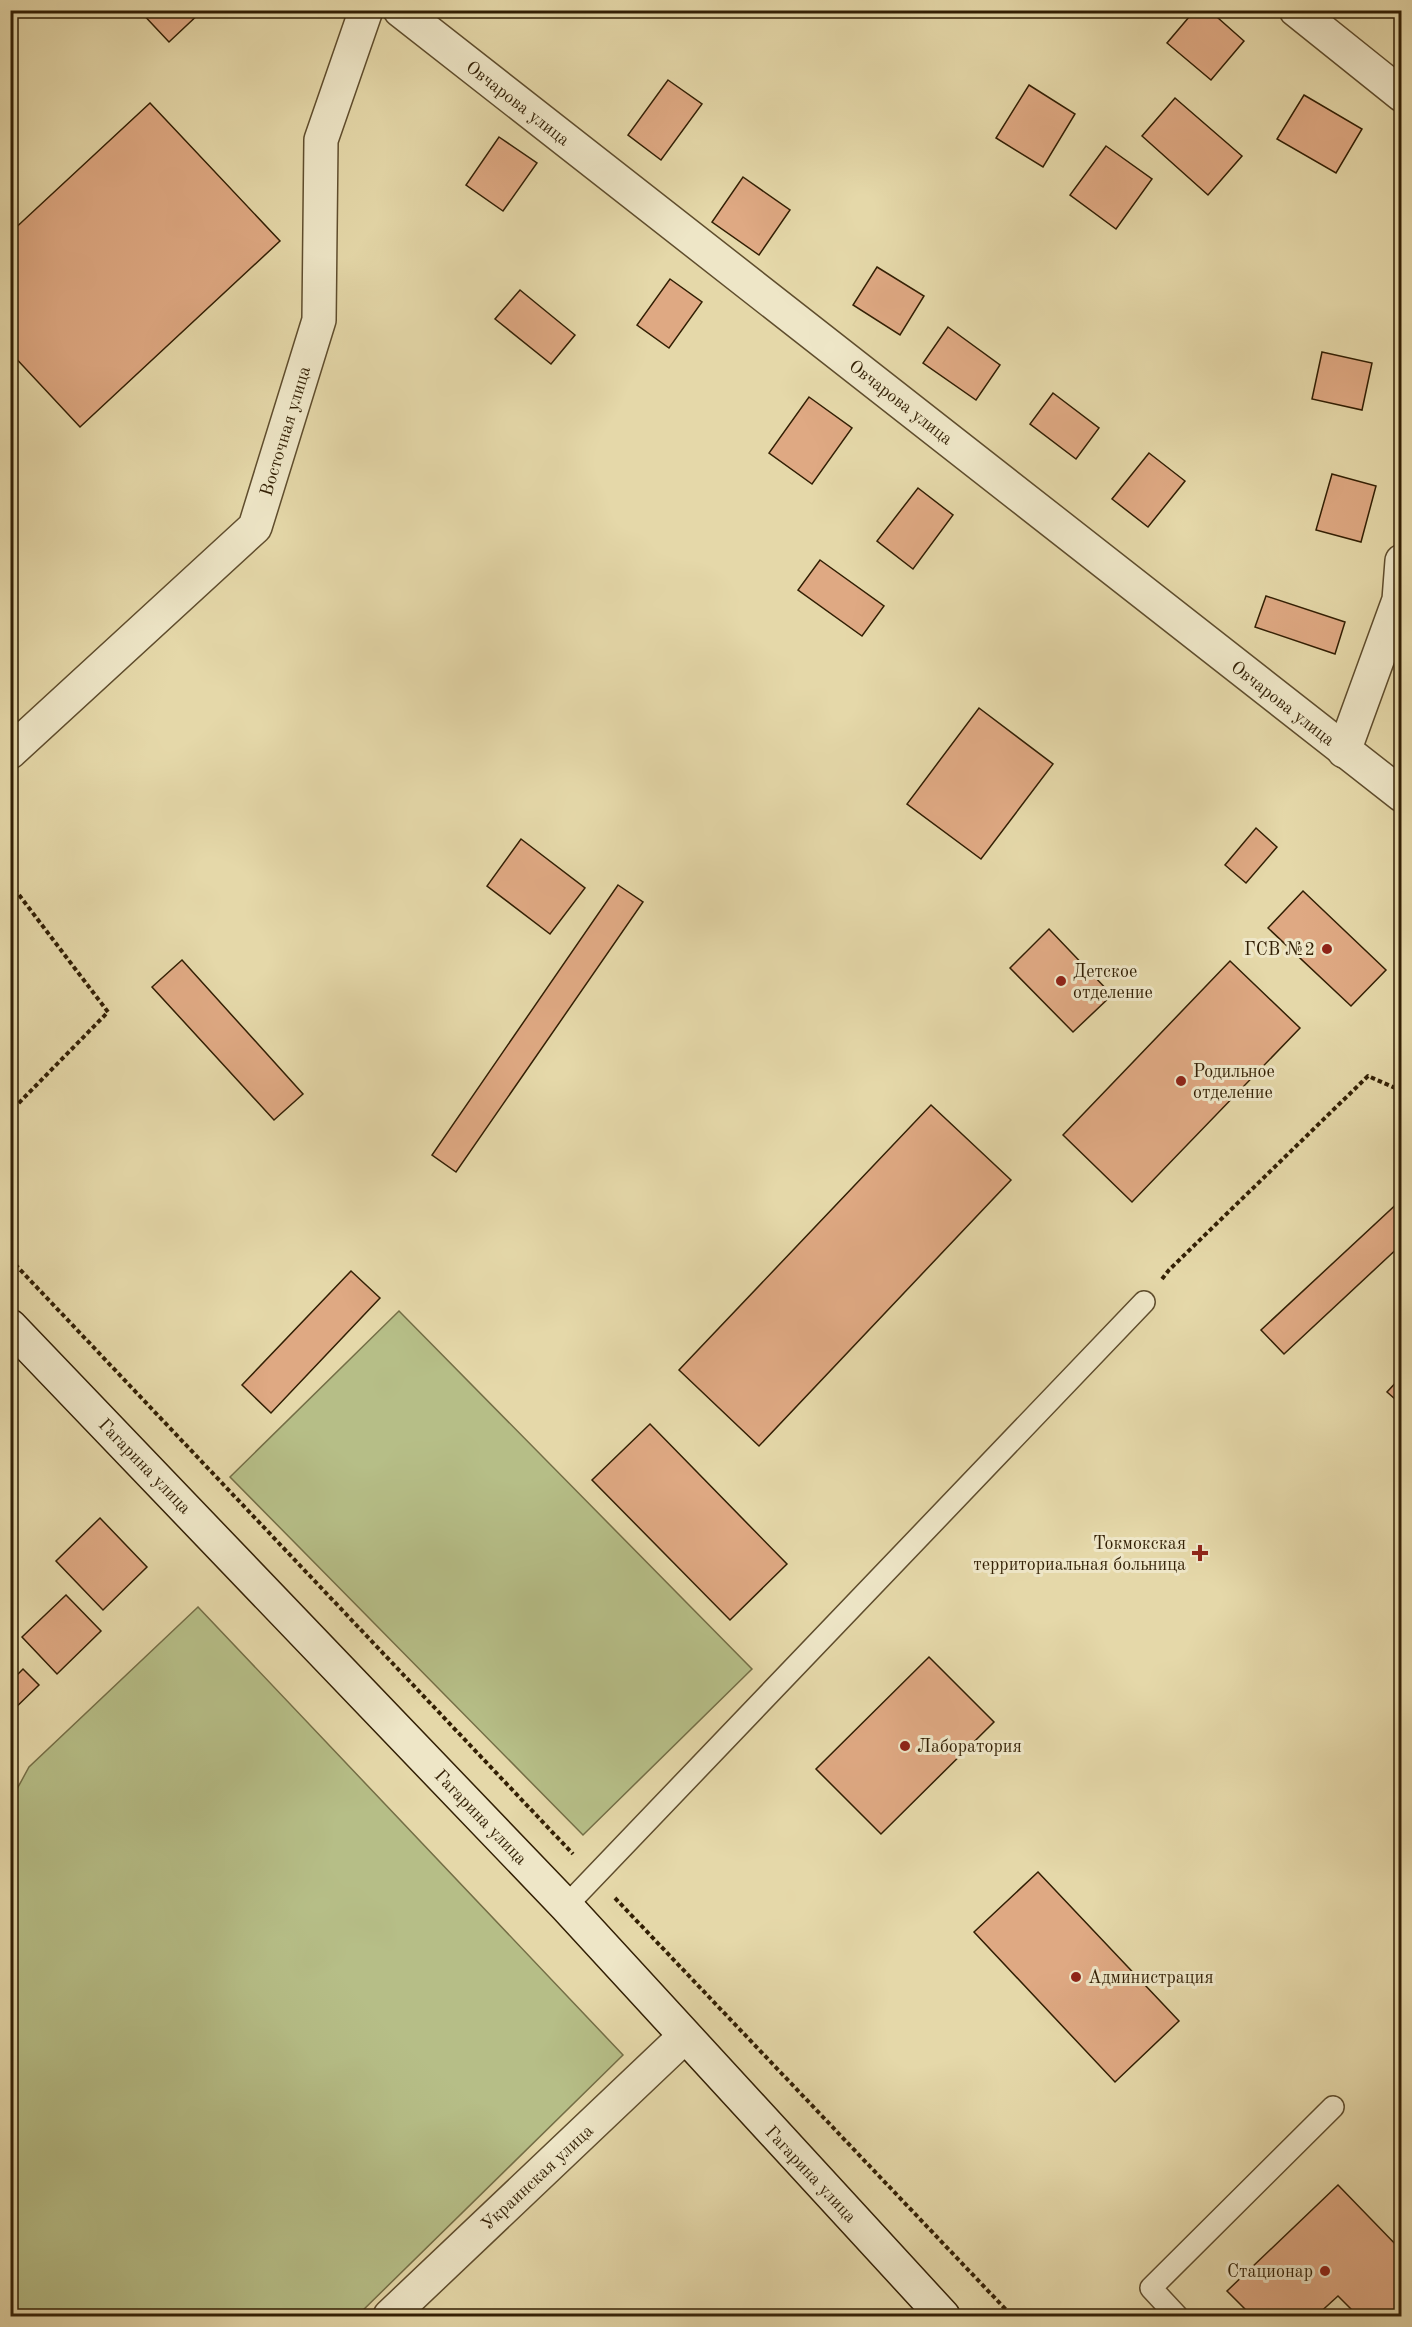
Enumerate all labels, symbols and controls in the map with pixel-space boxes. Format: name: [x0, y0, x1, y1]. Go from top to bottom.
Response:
street label: Овчарова улица: [462, 58, 573, 150]
street label: Овчарова улица: [845, 357, 956, 449]
street label: Восточная улица: [258, 364, 314, 498]
street label: Овчарова улица: [1227, 658, 1338, 750]
place label: ГСВ №2: [1244, 941, 1315, 959]
marker: ГСВ №2: [1320, 942, 1334, 956]
place label: Детское отделение: [1073, 963, 1153, 1002]
marker: Детское отделение: [1054, 974, 1068, 988]
place label: Родильное отделение: [1193, 1063, 1275, 1102]
marker: Родильное отделение: [1174, 1074, 1188, 1088]
street label: Гагарина улица: [95, 1416, 194, 1518]
place label: Токмокская территориальная больница: [973, 1535, 1186, 1574]
marker: Токмокская территориальная больница: [1191, 1544, 1209, 1562]
place label: Лаборатория: [917, 1738, 1022, 1756]
marker: Лаборатория: [898, 1739, 912, 1753]
street label: Гагарина улица: [431, 1767, 530, 1869]
place label: Администрация: [1088, 1969, 1214, 1987]
marker: Администрация: [1069, 1970, 1083, 1984]
street label: Украинская улица: [478, 2122, 597, 2234]
street label: Гагарина улица: [761, 2123, 859, 2226]
place label: Cтационар: [1227, 2263, 1313, 2281]
marker: Cтационар: [1318, 2264, 1332, 2278]

